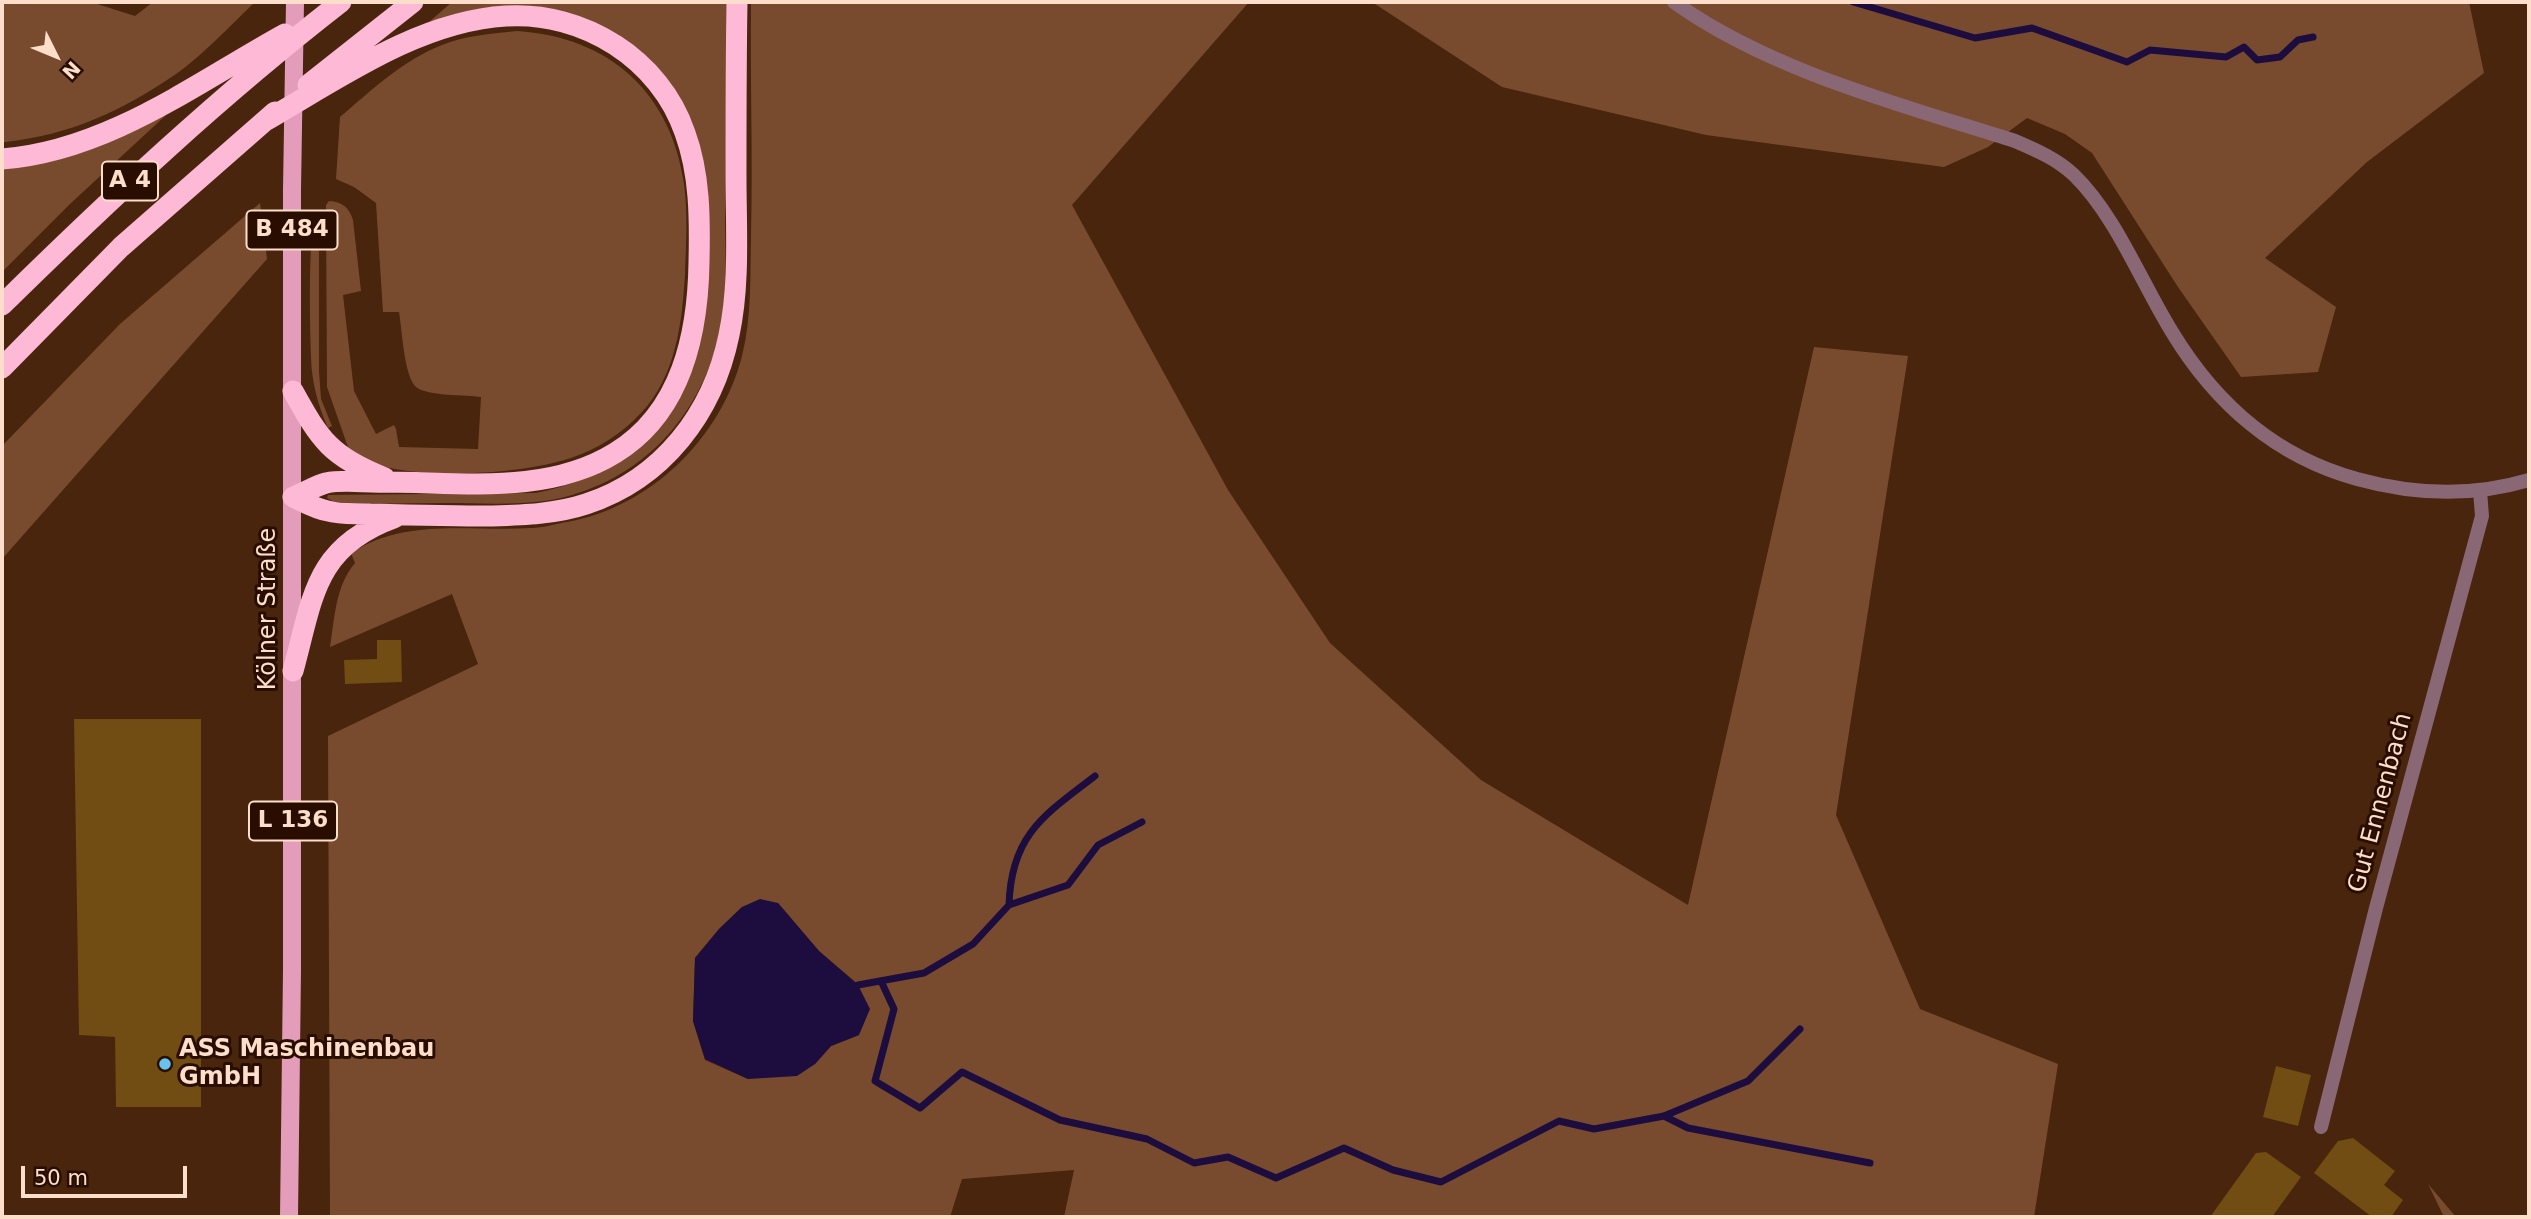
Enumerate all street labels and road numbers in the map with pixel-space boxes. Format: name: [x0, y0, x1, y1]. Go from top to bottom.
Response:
road number: A 4: [102, 162, 158, 200]
road number: B 484: [246, 210, 338, 249]
street label: Kölner Straße: [255, 528, 283, 690]
street label: Gut Ennenbach: [2343, 710, 2419, 896]
road number: L 136: [249, 802, 337, 841]

